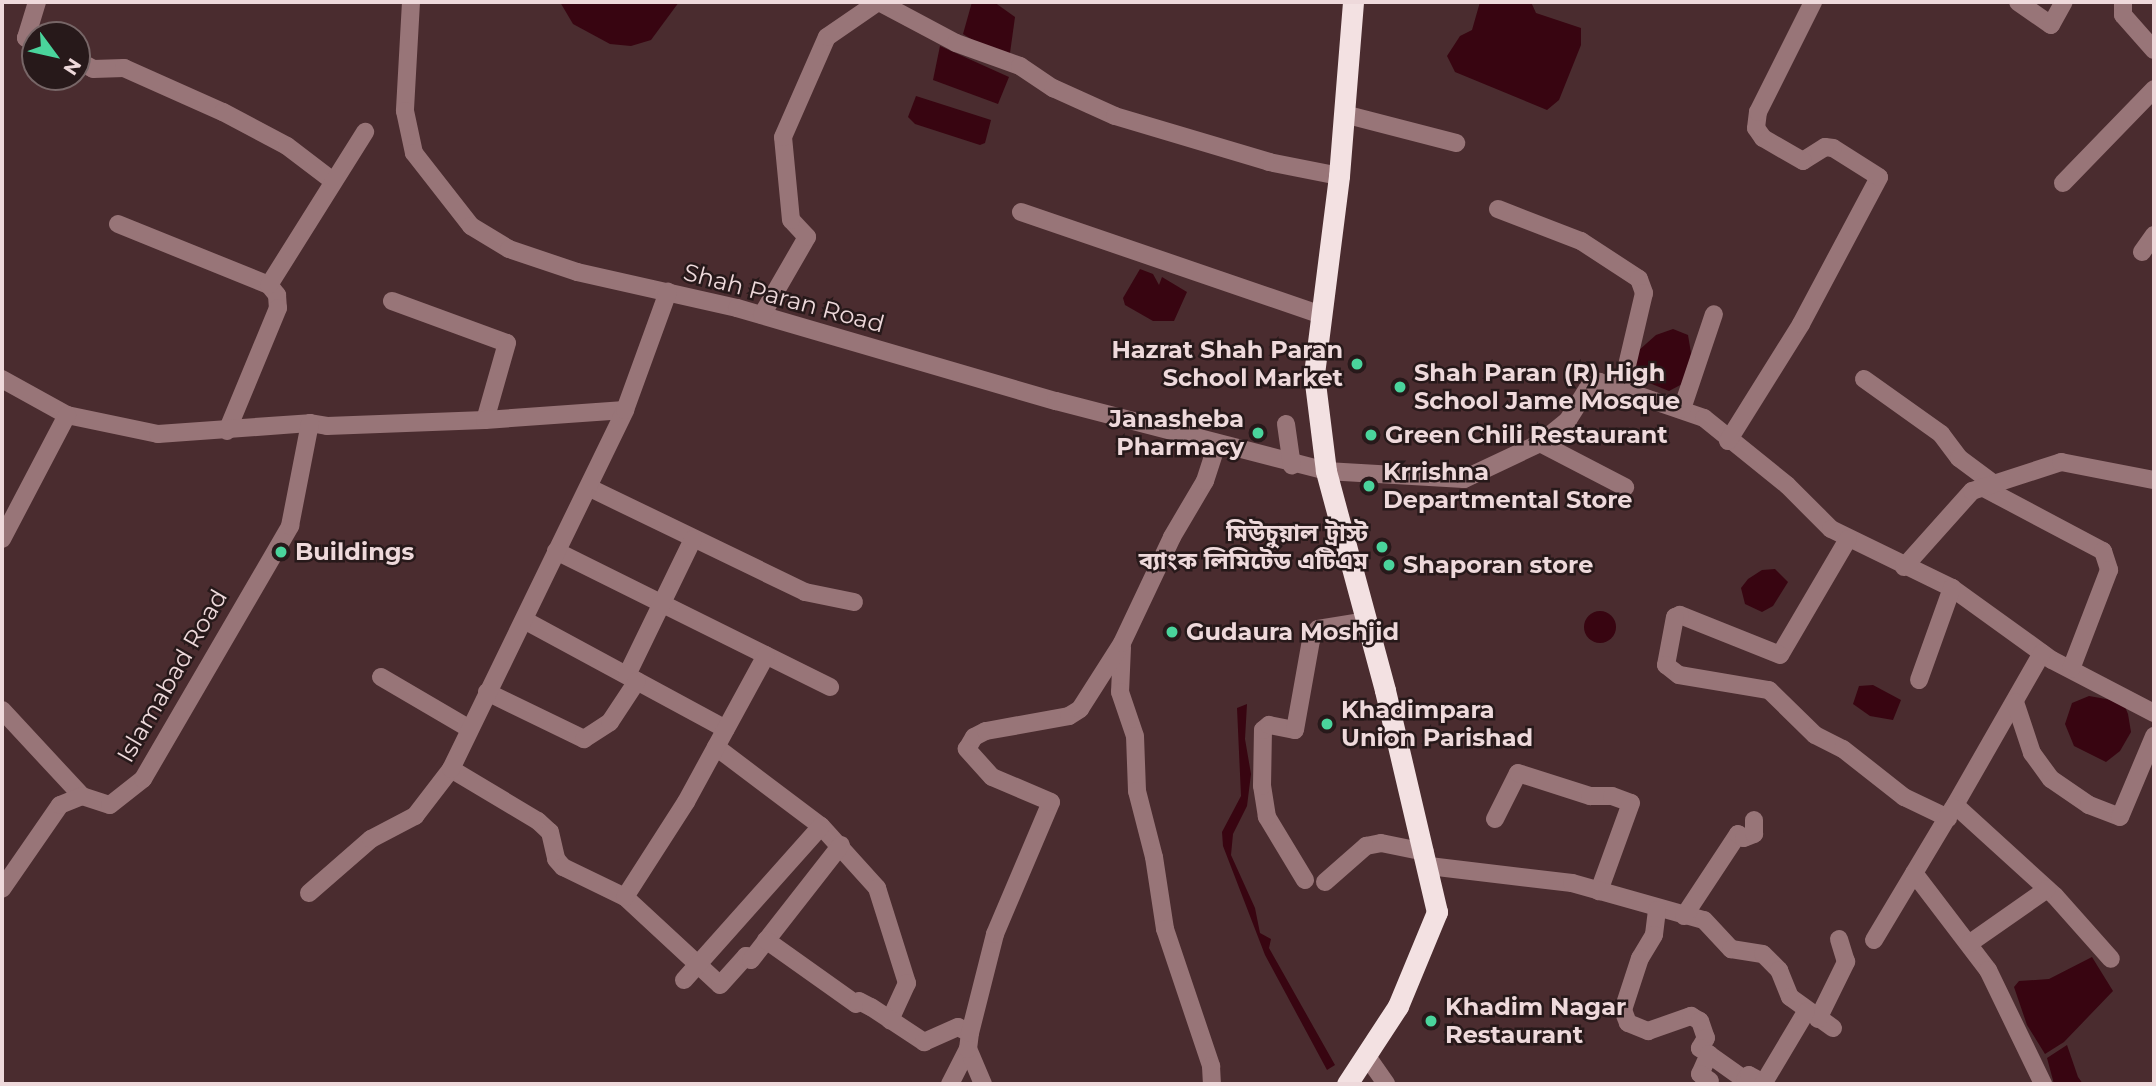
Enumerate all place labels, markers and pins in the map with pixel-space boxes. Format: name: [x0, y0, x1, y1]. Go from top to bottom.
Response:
place label: Hazrat Shah Paran School Market: [1111, 336, 1343, 392]
marker: Hazrat Shah Paran School Market: [1349, 356, 1365, 372]
place label: Shah Paran (R) High School Jame Mosque: [1414, 359, 1680, 415]
marker: Shah Paran (R) High School Jame Mosque: [1392, 379, 1408, 395]
place label: Janasheba Pharmacy: [1109, 405, 1244, 461]
place label: Green Chili Restaurant: [1385, 421, 1668, 449]
marker: Janasheba Pharmacy: [1250, 425, 1266, 441]
marker: Green Chili Restaurant: [1363, 427, 1379, 443]
place label: Krrishna Departmental Store: [1383, 458, 1632, 514]
marker: Krrishna Departmental Store: [1361, 478, 1377, 494]
place label: মিউচুয়াল ট্রাস্ট ব্যাংক লিমিটেড এটিএম: [1139, 519, 1368, 575]
place label: Buildings: [295, 538, 414, 566]
marker: মিউচুয়াল ট্রাস্ট ব্যাংক লিমিটেড এটিএম: [1374, 539, 1390, 555]
marker: Buildings: [273, 544, 289, 560]
place label: Shaporan store: [1403, 551, 1593, 579]
marker: Shaporan store: [1381, 557, 1397, 573]
place label: Gudaura Moshjid: [1186, 618, 1399, 646]
marker: Gudaura Moshjid: [1164, 624, 1180, 640]
place label: Khadimpara Union Parishad: [1341, 696, 1533, 752]
marker: Khadimpara Union Parishad: [1319, 716, 1335, 732]
place label: Khadim Nagar Restaurant: [1445, 993, 1626, 1049]
marker: Khadim Nagar Restaurant: [1423, 1013, 1439, 1029]

